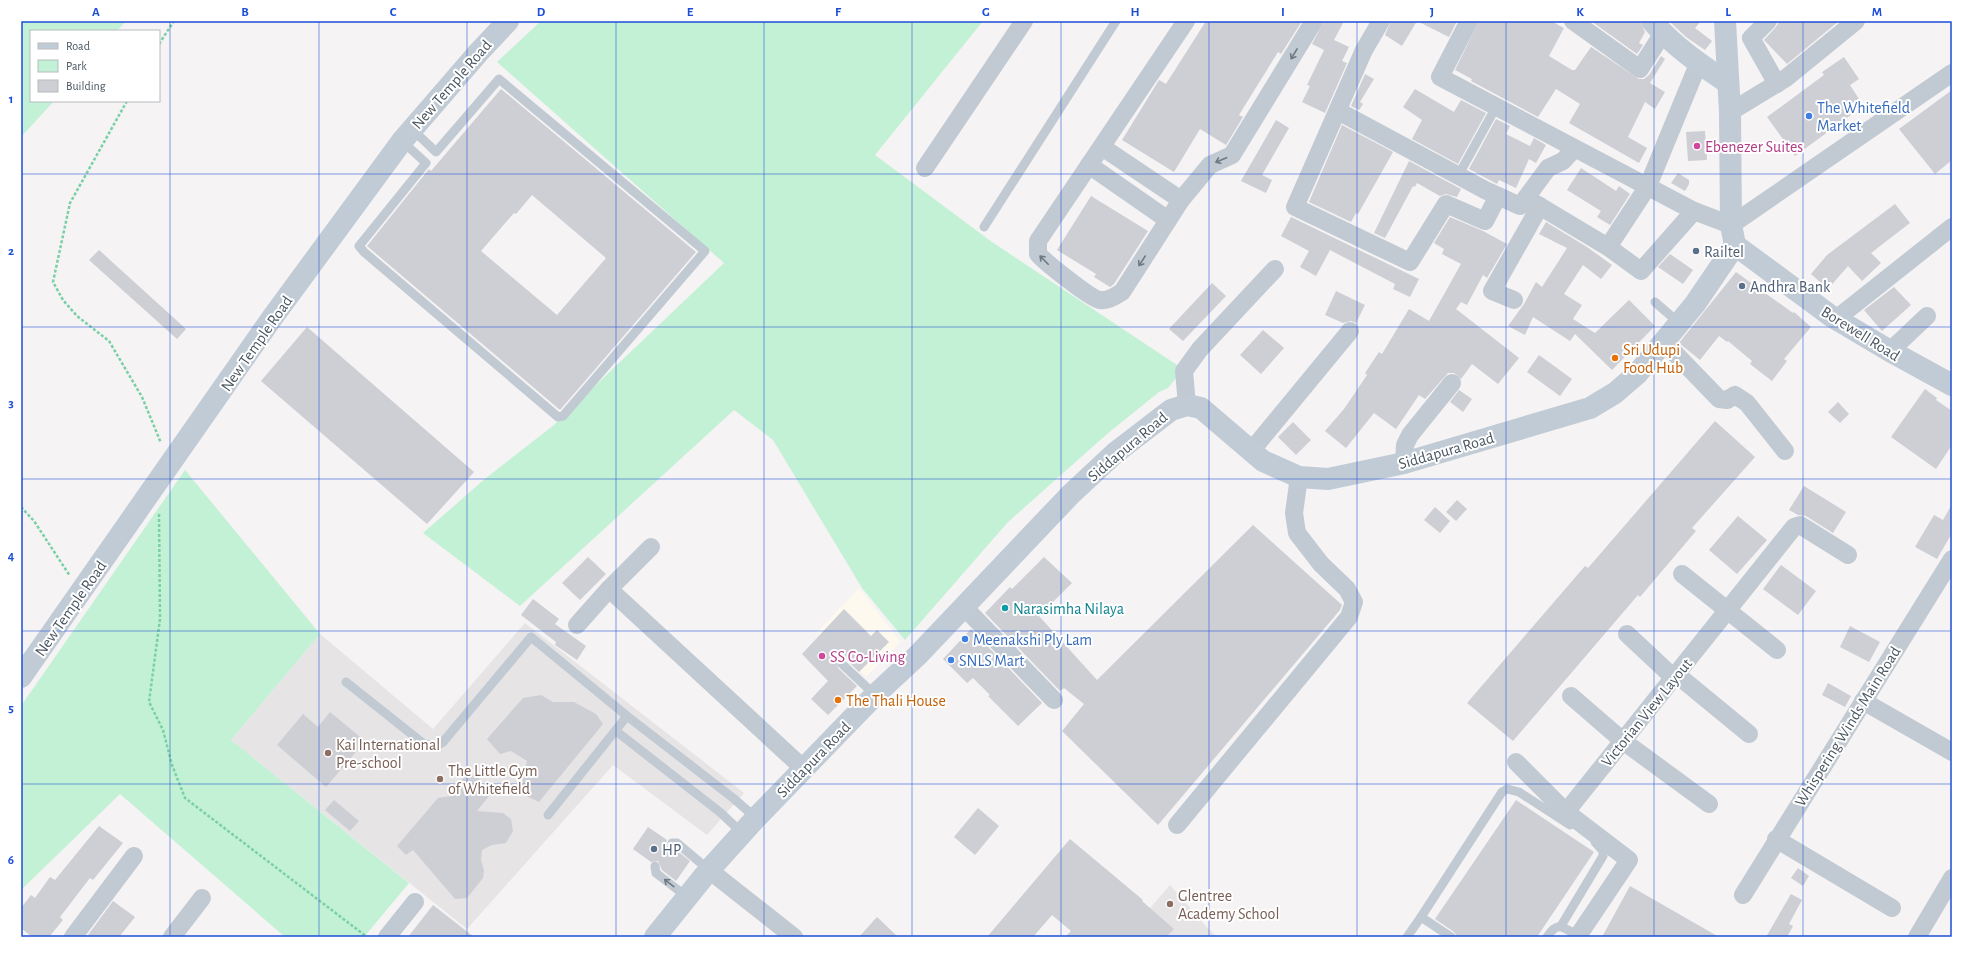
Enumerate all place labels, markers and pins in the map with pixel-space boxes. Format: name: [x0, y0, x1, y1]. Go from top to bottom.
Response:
place label: The Whitefield Market: [1817, 100, 1910, 134]
marker: The Whitefield Market: [1804, 111, 1814, 121]
place label: Ebenezer Suites: [1705, 139, 1803, 155]
marker: Ebenezer Suites: [1692, 141, 1702, 151]
place label: Railtel: [1704, 244, 1744, 260]
marker: Railtel: [1691, 246, 1701, 256]
place label: Andhra Bank: [1750, 279, 1831, 295]
marker: Andhra Bank: [1737, 281, 1747, 291]
place label: Sri Udupi Food Hub: [1623, 342, 1683, 376]
marker: Sri Udupi Food Hub: [1610, 353, 1620, 363]
place label: Narasimha Nilaya: [1013, 601, 1124, 618]
marker: Narasimha Nilaya: [1000, 603, 1010, 613]
place label: Meenakshi Ply Lam: [973, 632, 1092, 649]
marker: Meenakshi Ply Lam: [960, 634, 970, 644]
place label: SS Co-Living: [830, 649, 905, 665]
marker: SS Co-Living: [817, 651, 827, 661]
place label: SNLS Mart: [959, 653, 1024, 669]
marker: SNLS Mart: [946, 655, 956, 665]
place label: The Thali House: [846, 693, 946, 709]
marker: The Thali House: [833, 695, 843, 705]
place label: Kai International Pre-school: [336, 737, 440, 771]
marker: Kai International Pre-school: [323, 748, 333, 758]
place label: The Little Gym of Whitefield: [448, 763, 538, 797]
marker: The Little Gym of Whitefield: [435, 774, 445, 784]
place label: HP: [662, 842, 681, 858]
marker: HP: [649, 844, 659, 854]
place label: Glentree Academy School: [1178, 888, 1279, 923]
marker: Glentree Academy School: [1165, 899, 1175, 909]

